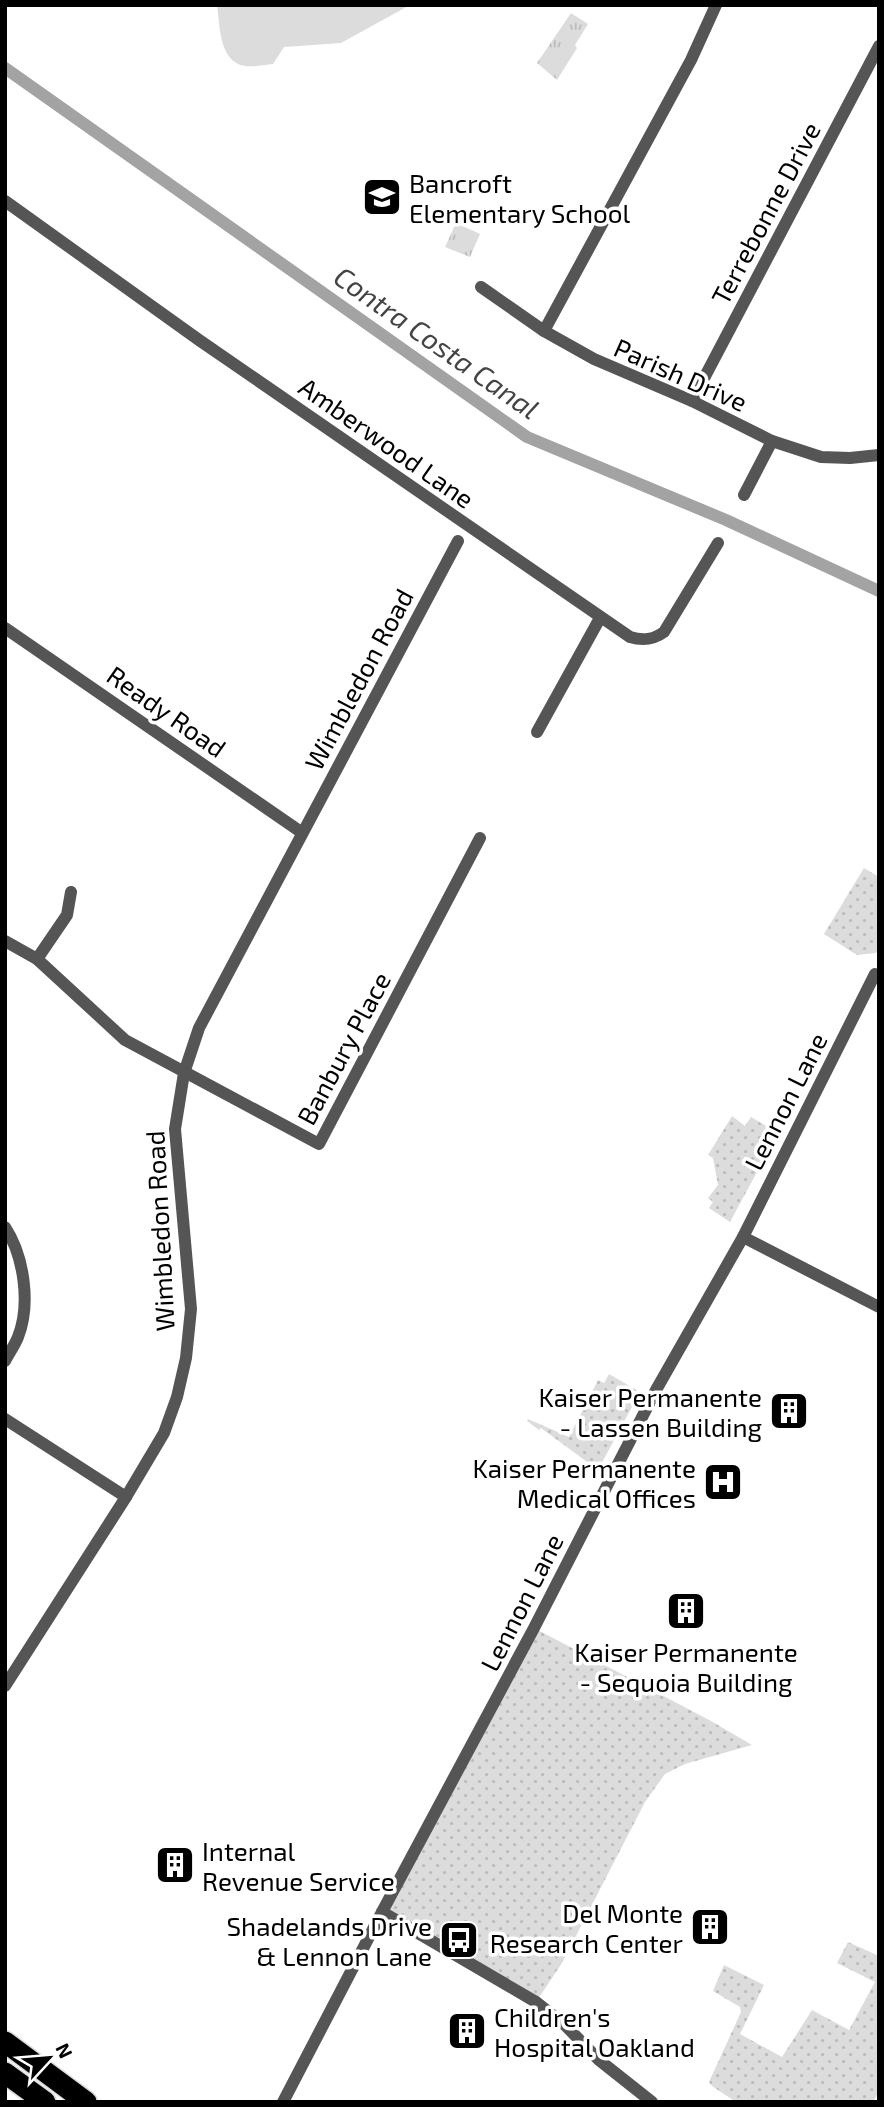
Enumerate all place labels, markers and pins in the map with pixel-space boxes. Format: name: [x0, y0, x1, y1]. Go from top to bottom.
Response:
place label: Bancroft Elementary School: [409, 167, 631, 228]
school or university icon: Bancroft Elementary School: [361, 176, 403, 218]
place label: Kaiser Permanente - Lassen Building: [538, 1381, 762, 1442]
building icon: Kaiser Permanente - Lassen Building: [768, 1390, 810, 1432]
place label: Kaiser Permanente Medical Offices: [472, 1452, 696, 1513]
hospital icon: Kaiser Permanente Medical Offices: [702, 1461, 744, 1503]
building icon: Kaiser Permanente - Sequoia Building: [665, 1590, 707, 1632]
place label: Kaiser Permanente - Sequoia Building: [574, 1636, 798, 1697]
place label: Internal Revenue Service: [202, 1835, 395, 1896]
building icon: Internal Revenue Service: [154, 1844, 196, 1886]
place label: Del Monte Research Center: [490, 1897, 683, 1958]
building icon: Del Monte Research Center: [689, 1906, 731, 1948]
place label: Shadelands Drive & Lennon Lane: [226, 1910, 432, 1971]
bus stop icon: Shadelands Drive & Lennon Lane: [438, 1919, 480, 1961]
place label: Children's Hospital Oakland: [494, 2001, 695, 2062]
building icon: Children's Hospital Oakland: [446, 2010, 488, 2052]

